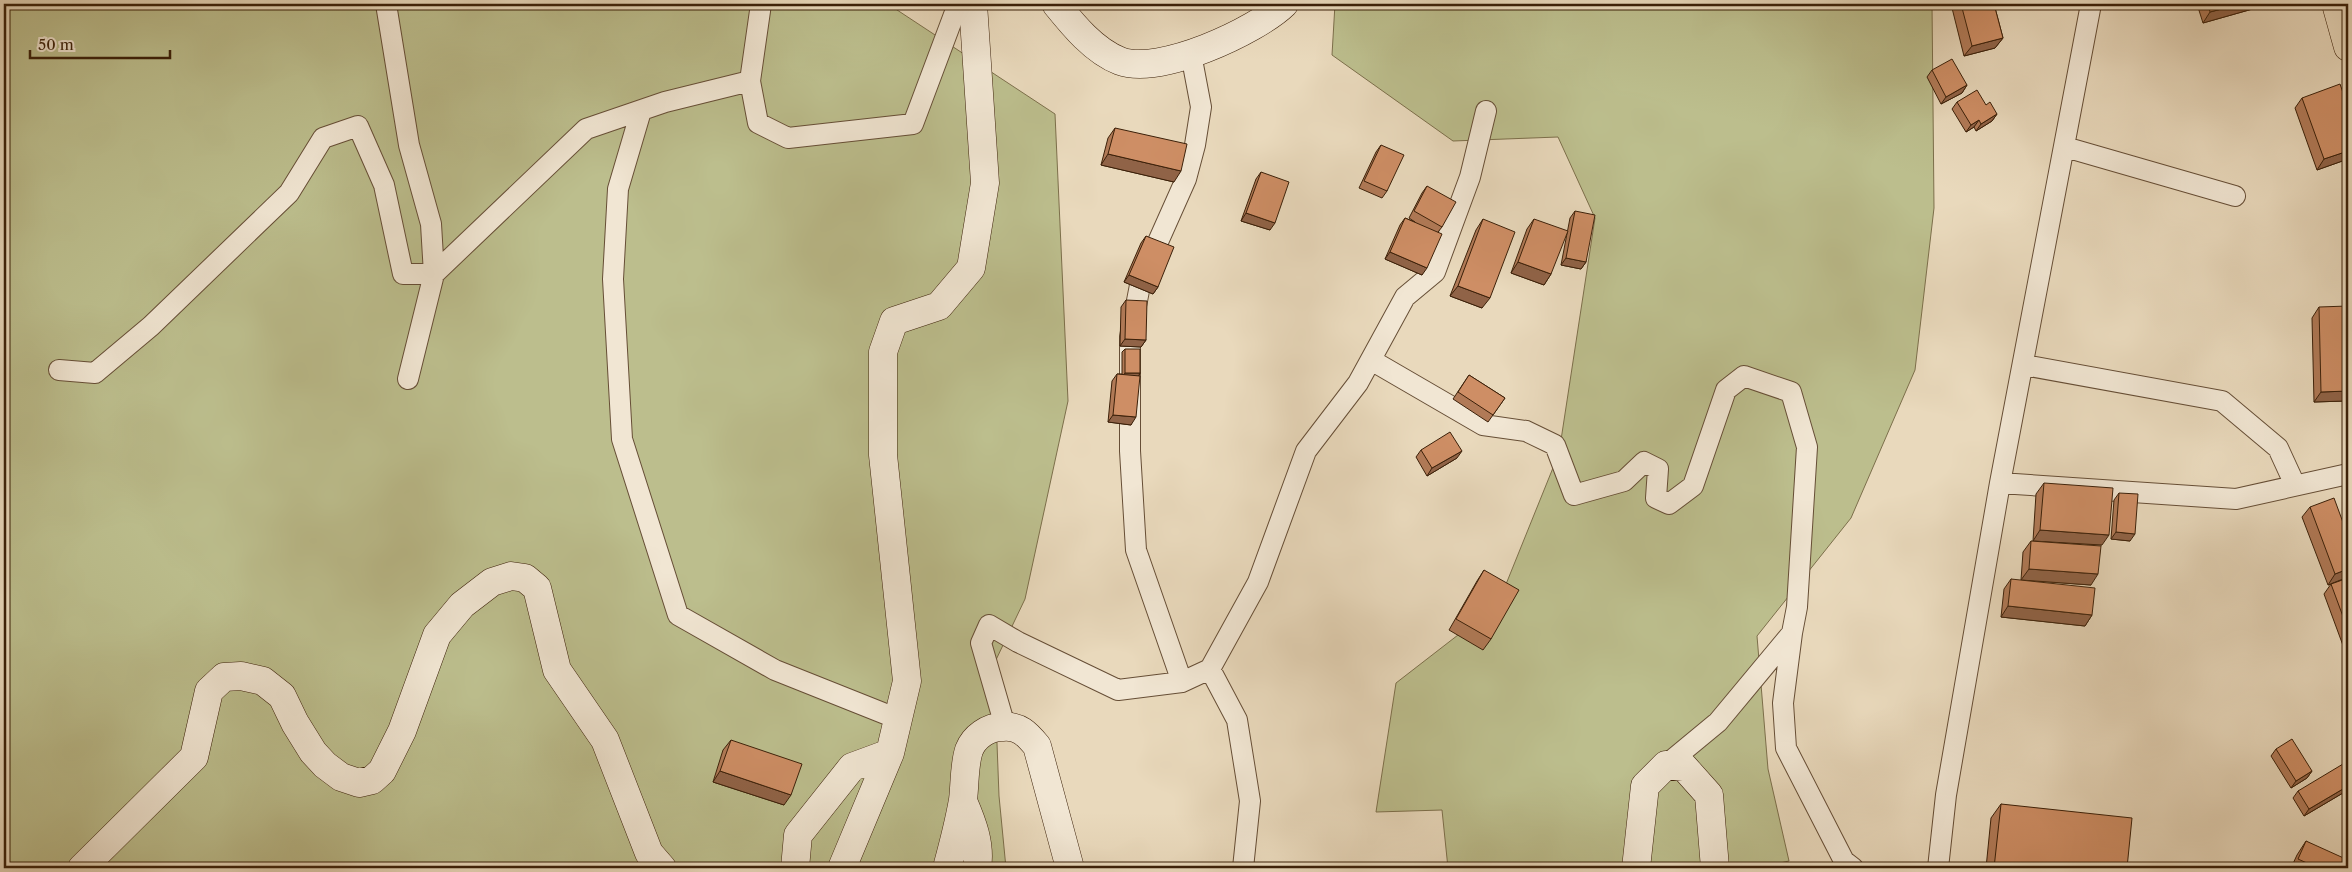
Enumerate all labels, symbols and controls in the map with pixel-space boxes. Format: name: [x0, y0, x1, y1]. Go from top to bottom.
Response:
scale bar: [30, 28, 170, 60]
text: 50 m: [38, 35, 74, 54]

